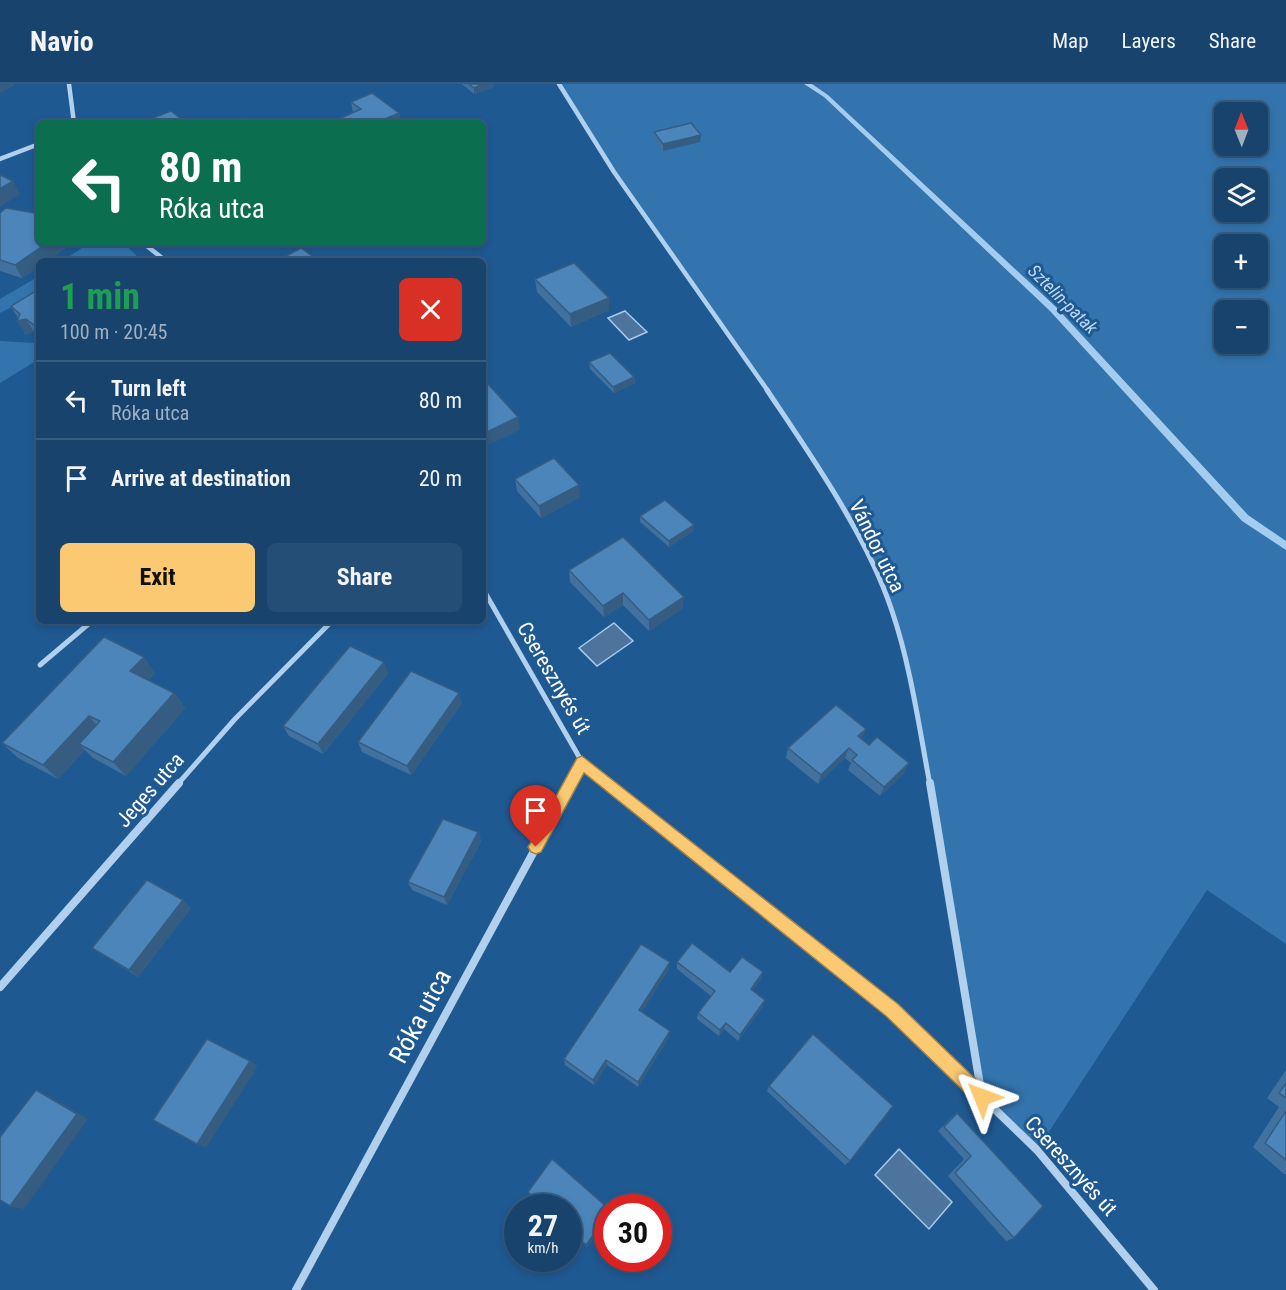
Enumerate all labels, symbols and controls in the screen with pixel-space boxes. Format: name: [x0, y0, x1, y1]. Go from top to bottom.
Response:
text: Navio: [30, 25, 94, 58]
text: Map: [1052, 29, 1089, 53]
text: Layers: [1122, 29, 1176, 53]
text: Share: [1209, 29, 1256, 53]
north arrow: [1214, 102, 1268, 156]
map controls: [1214, 102, 1268, 354]
text: 80 m: [159, 143, 242, 192]
icon: left: [60, 144, 138, 222]
button: layers: [1214, 168, 1268, 222]
text: Róka utca: [159, 193, 265, 225]
button: +: [1214, 234, 1268, 288]
water label: Sztelin-patak: [1024, 260, 1103, 339]
text: 1 min: [60, 276, 140, 318]
button: close: [399, 278, 462, 341]
button: −: [1214, 300, 1268, 354]
text: 100 m · 20:45: [60, 320, 167, 344]
text: Turn left: [111, 376, 186, 401]
icon: left: [60, 384, 93, 417]
text: 80 m: [419, 388, 462, 413]
text: Róka utca: [111, 401, 189, 425]
icon: arrive: [60, 462, 93, 495]
text: Arrive at destination: [111, 466, 291, 491]
text: 20 m: [419, 466, 462, 491]
street label: Vándor utca: [844, 496, 910, 596]
button: Exit: [60, 543, 255, 612]
button: Share: [267, 543, 462, 612]
street label: Cseresznyés út: [512, 618, 596, 738]
street label: Jeges utca: [111, 748, 189, 832]
pin: [510, 785, 561, 847]
icon: arrive: [519, 794, 552, 827]
street label: Róka utca: [383, 964, 457, 1068]
position arrow: [950, 1065, 1014, 1129]
street label: Cseresznyés út: [1020, 1111, 1122, 1221]
speed limit sign: 30: [594, 1194, 672, 1272]
text: 27: [528, 1208, 558, 1243]
text: km/h: [528, 1239, 558, 1257]

